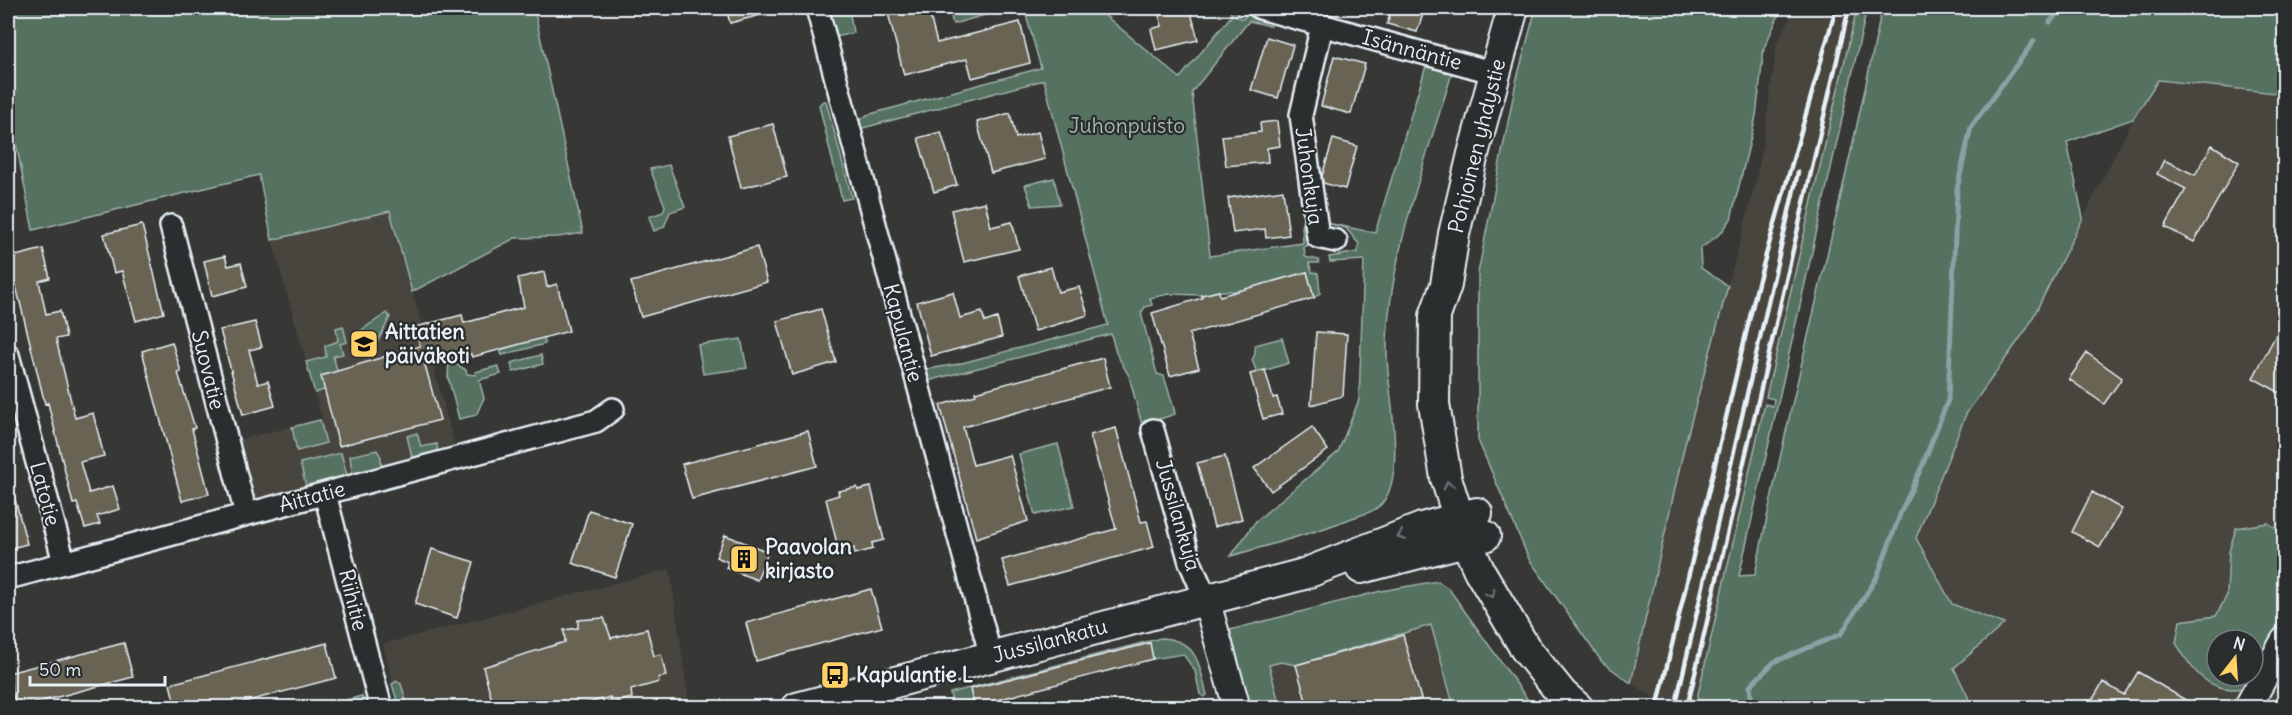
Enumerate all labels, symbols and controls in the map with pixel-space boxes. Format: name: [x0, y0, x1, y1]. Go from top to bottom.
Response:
street label: Isännäntie: [1359, 23, 1465, 76]
street label: Pohjoinen yhdystie: [1442, 56, 1511, 236]
park label: Juhonpuisto: [1069, 112, 1185, 139]
street label: Juhonkuja: [1289, 125, 1330, 227]
street label: Kapulantie: [877, 281, 930, 385]
place label: Aittatien päiväkoti: [385, 318, 470, 369]
street label: Suovatie: [186, 327, 231, 412]
school or university icon: Aittatien päiväkoti: [348, 328, 380, 360]
street label: Jussilankuja: [1150, 456, 1207, 574]
street label: Latotie: [24, 459, 67, 529]
street label: Aittatie: [276, 475, 348, 518]
one-way arrow: [1443, 480, 1456, 490]
one-way arrow: [1397, 528, 1407, 541]
place label: Paavolan kirjasto: [765, 533, 852, 584]
building icon: Paavolan kirjasto: [728, 543, 760, 575]
street label: Riihitie: [333, 566, 374, 634]
one-way arrow: [1484, 587, 1495, 598]
street label: Jussilankatu: [990, 612, 1110, 669]
north arrow: [2205, 628, 2265, 688]
text: N: [2231, 632, 2248, 655]
scale bar: [30, 649, 165, 687]
text: 50 m: [39, 658, 81, 681]
bus stop icon: Kapulantie L: [819, 659, 851, 691]
place label: Kapulantie L: [856, 661, 974, 688]

